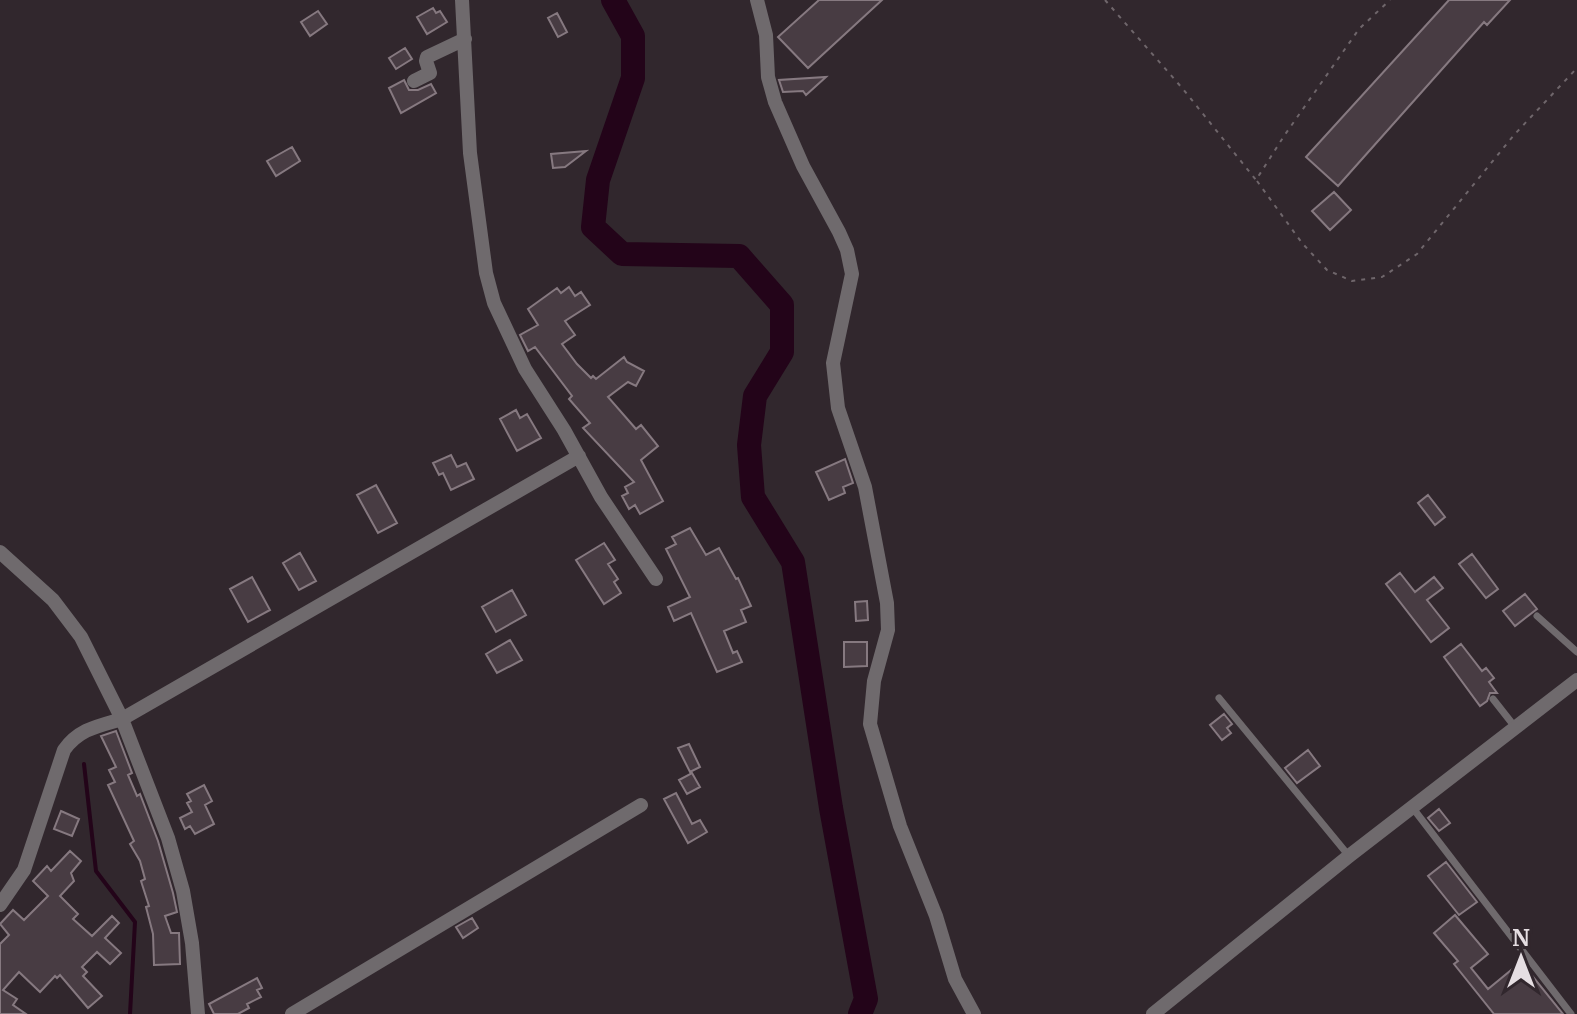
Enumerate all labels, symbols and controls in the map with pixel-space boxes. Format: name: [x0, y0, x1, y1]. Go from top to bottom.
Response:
north arrow: [1481, 918, 1561, 998]
text: N: [1512, 924, 1530, 952]

